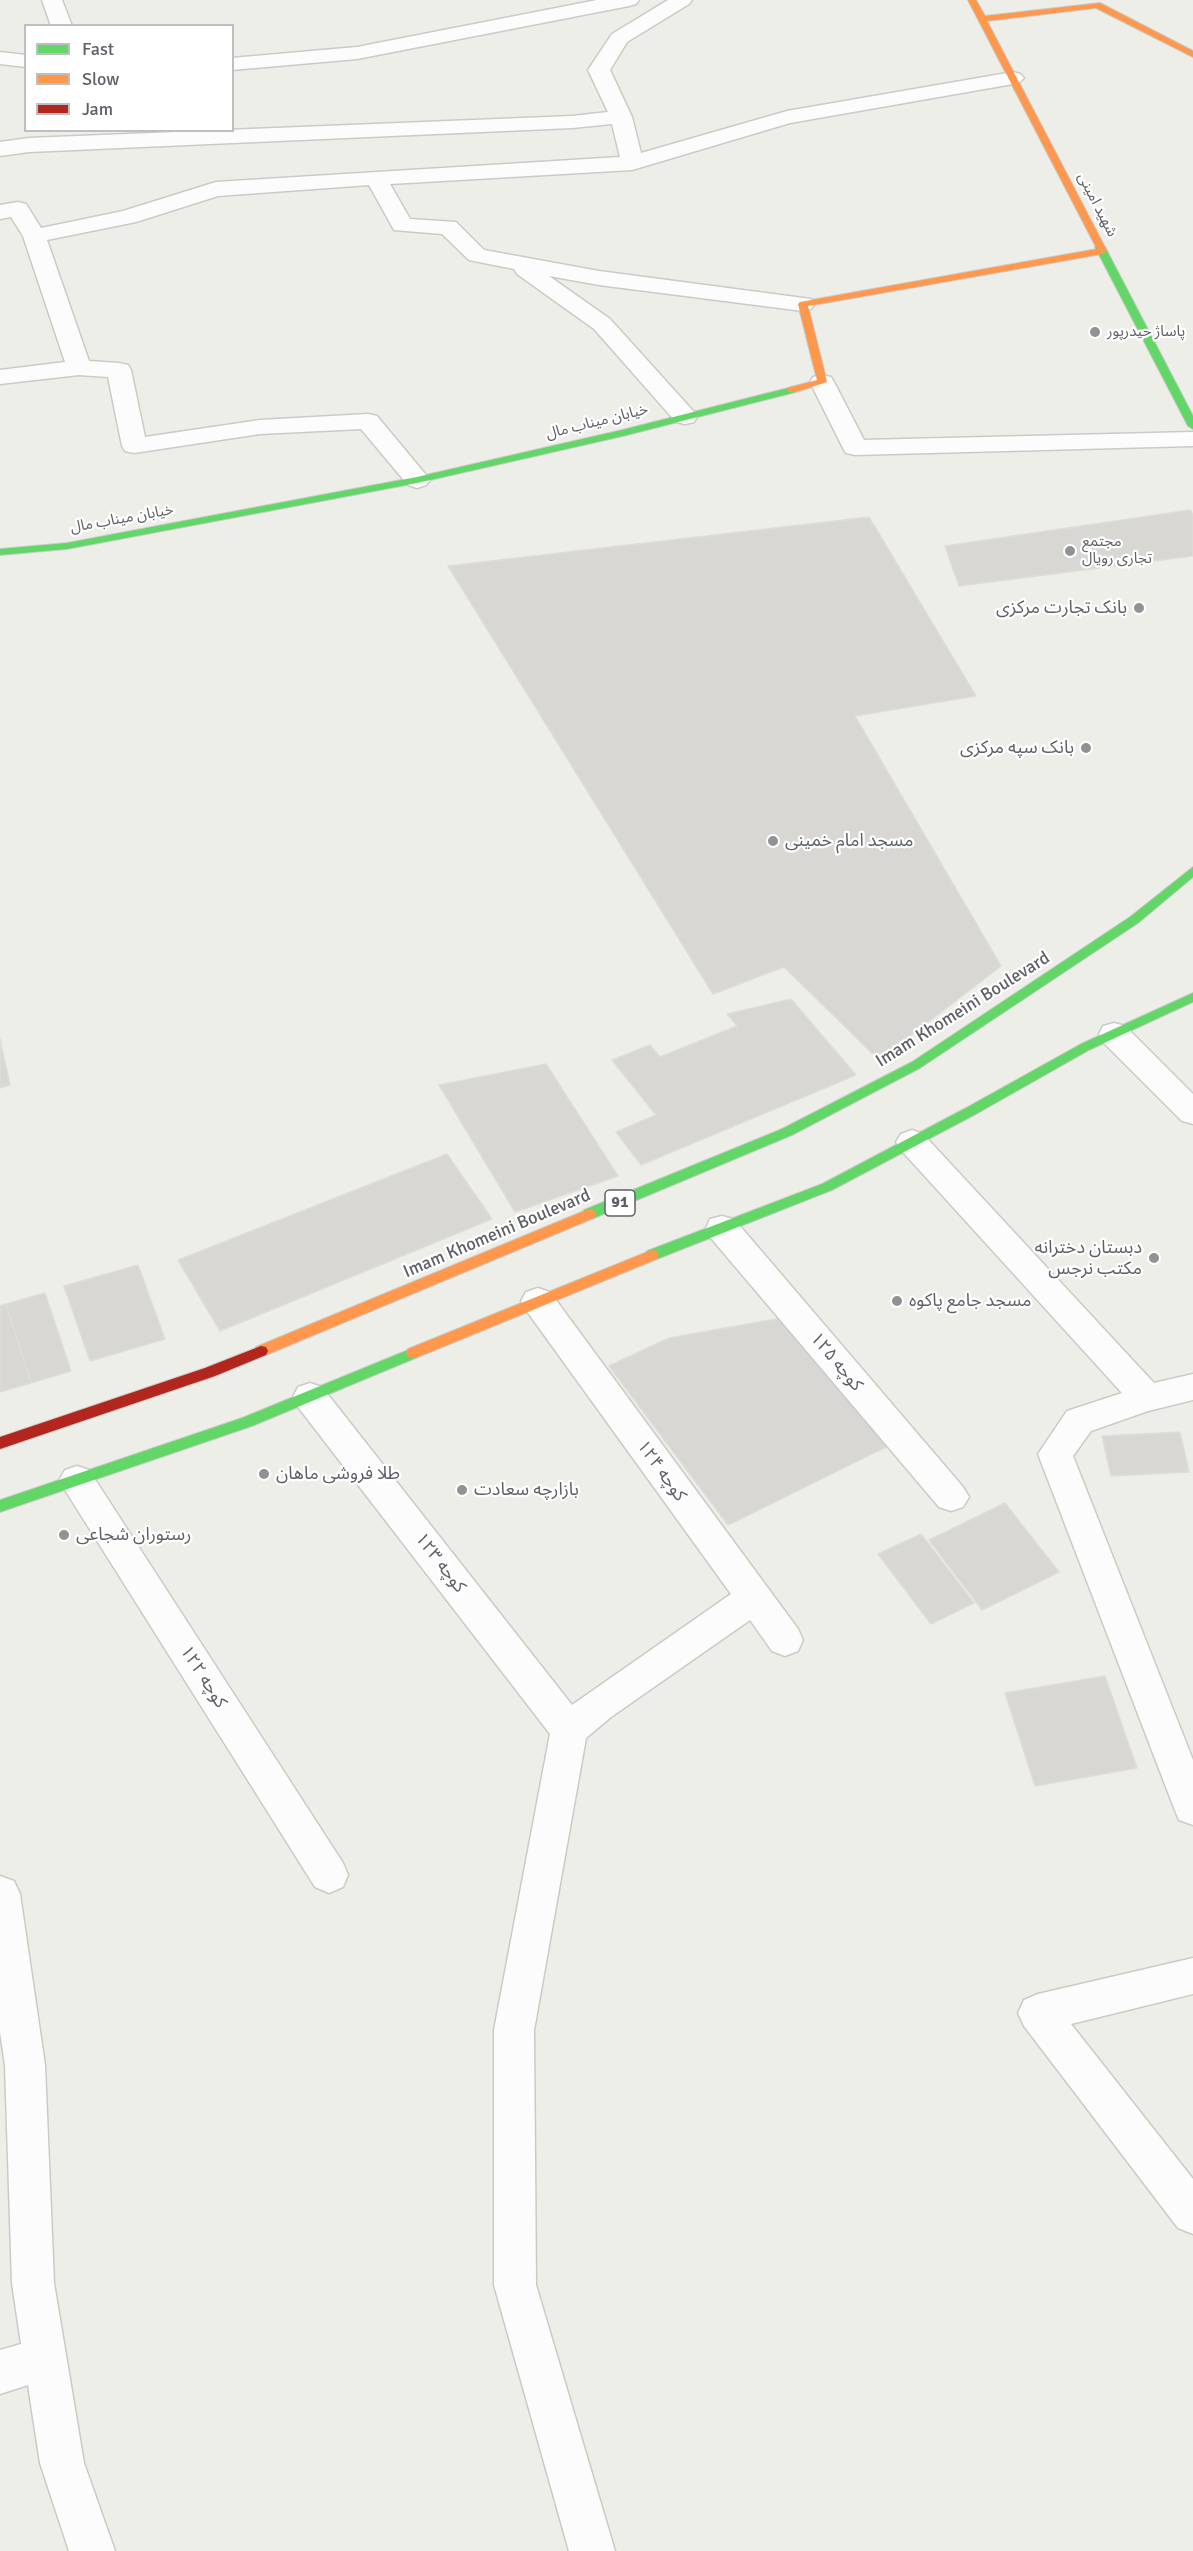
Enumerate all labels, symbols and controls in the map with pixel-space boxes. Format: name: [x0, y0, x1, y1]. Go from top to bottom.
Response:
legend: [24, 24, 234, 132]
text: Fast: [82, 38, 114, 60]
text: Slow: [82, 68, 119, 90]
text: Jam: [82, 98, 113, 120]
street label: شهید امینی: [1073, 170, 1121, 240]
place label: پاساژ حیدرپور: [1107, 323, 1185, 341]
marker: پاساژ حیدرپور: [1088, 325, 1102, 339]
street label: خیابان میناب مال: [544, 401, 650, 443]
street label: خیابان میناب مال: [69, 501, 175, 537]
place label: مجتمع تجاری رویال: [1082, 533, 1152, 568]
marker: مجتمع تجاری رویال: [1063, 544, 1077, 558]
place label: بانک تجارت مرکزی: [996, 597, 1127, 619]
marker: بانک تجارت مرکزی: [1132, 601, 1146, 615]
place label: بانک سپه مرکزی: [960, 737, 1074, 759]
marker: بانک سپه مرکزی: [1079, 741, 1093, 755]
place label: مسجد امام خمینی: [785, 830, 914, 852]
marker: مسجد امام خمینی: [766, 834, 780, 848]
street label: Imam Khomeini Boulevard: [872, 948, 1054, 1072]
street label: Imam Khomeini Boulevard: [400, 1185, 594, 1283]
road number: 91: [605, 1190, 635, 1216]
place label: دبستان دخترانه مکتب نرجس: [1035, 1237, 1142, 1280]
marker: دبستان دخترانه مکتب نرجس: [1147, 1251, 1161, 1265]
place label: مسجد جامع پاکوه: [909, 1290, 1031, 1312]
marker: مسجد جامع پاکوه: [890, 1294, 904, 1308]
street label: کوچه ۱۲۵: [805, 1328, 867, 1396]
street label: کوچه ۱۲۴: [632, 1436, 690, 1506]
place label: طلا فروشی ماهان: [276, 1463, 400, 1485]
marker: طلا فروشی ماهان: [257, 1467, 271, 1481]
place label: بازارچه سعادت: [474, 1479, 579, 1501]
marker: بازارچه سعادت: [455, 1483, 469, 1497]
place label: رستوران شجاعی: [76, 1524, 191, 1546]
marker: رستوران شجاعی: [57, 1528, 71, 1542]
street label: کوچه ۱۲۳: [410, 1529, 470, 1597]
street label: کوچه ۱۲۲: [175, 1642, 231, 1712]

